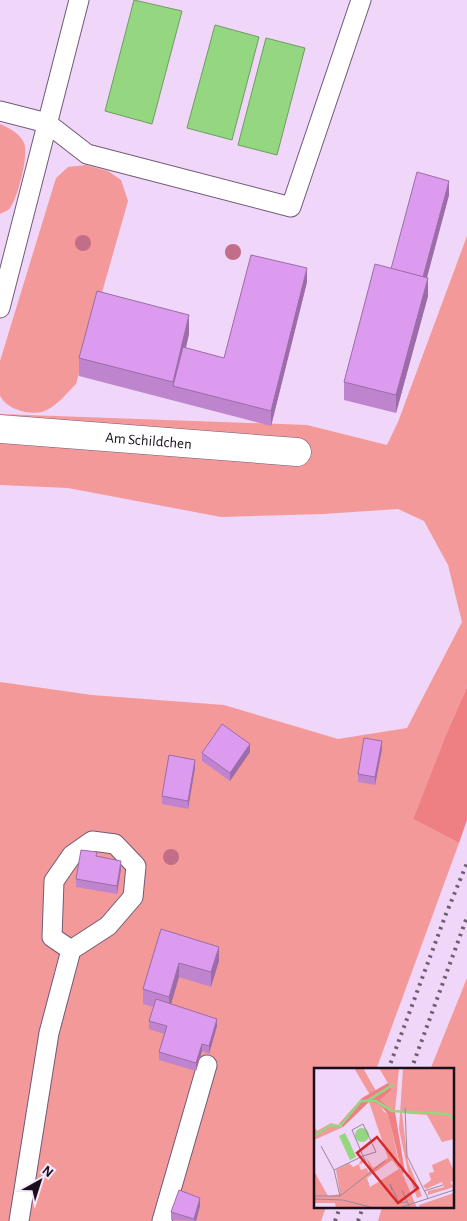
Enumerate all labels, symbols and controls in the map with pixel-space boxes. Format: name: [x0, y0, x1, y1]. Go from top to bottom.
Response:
street label: Am Schildchen: [105, 430, 192, 452]
inset map: [314, 1068, 454, 1208]
north arrow: [15, 1156, 65, 1206]
text: N: [39, 1163, 56, 1180]

